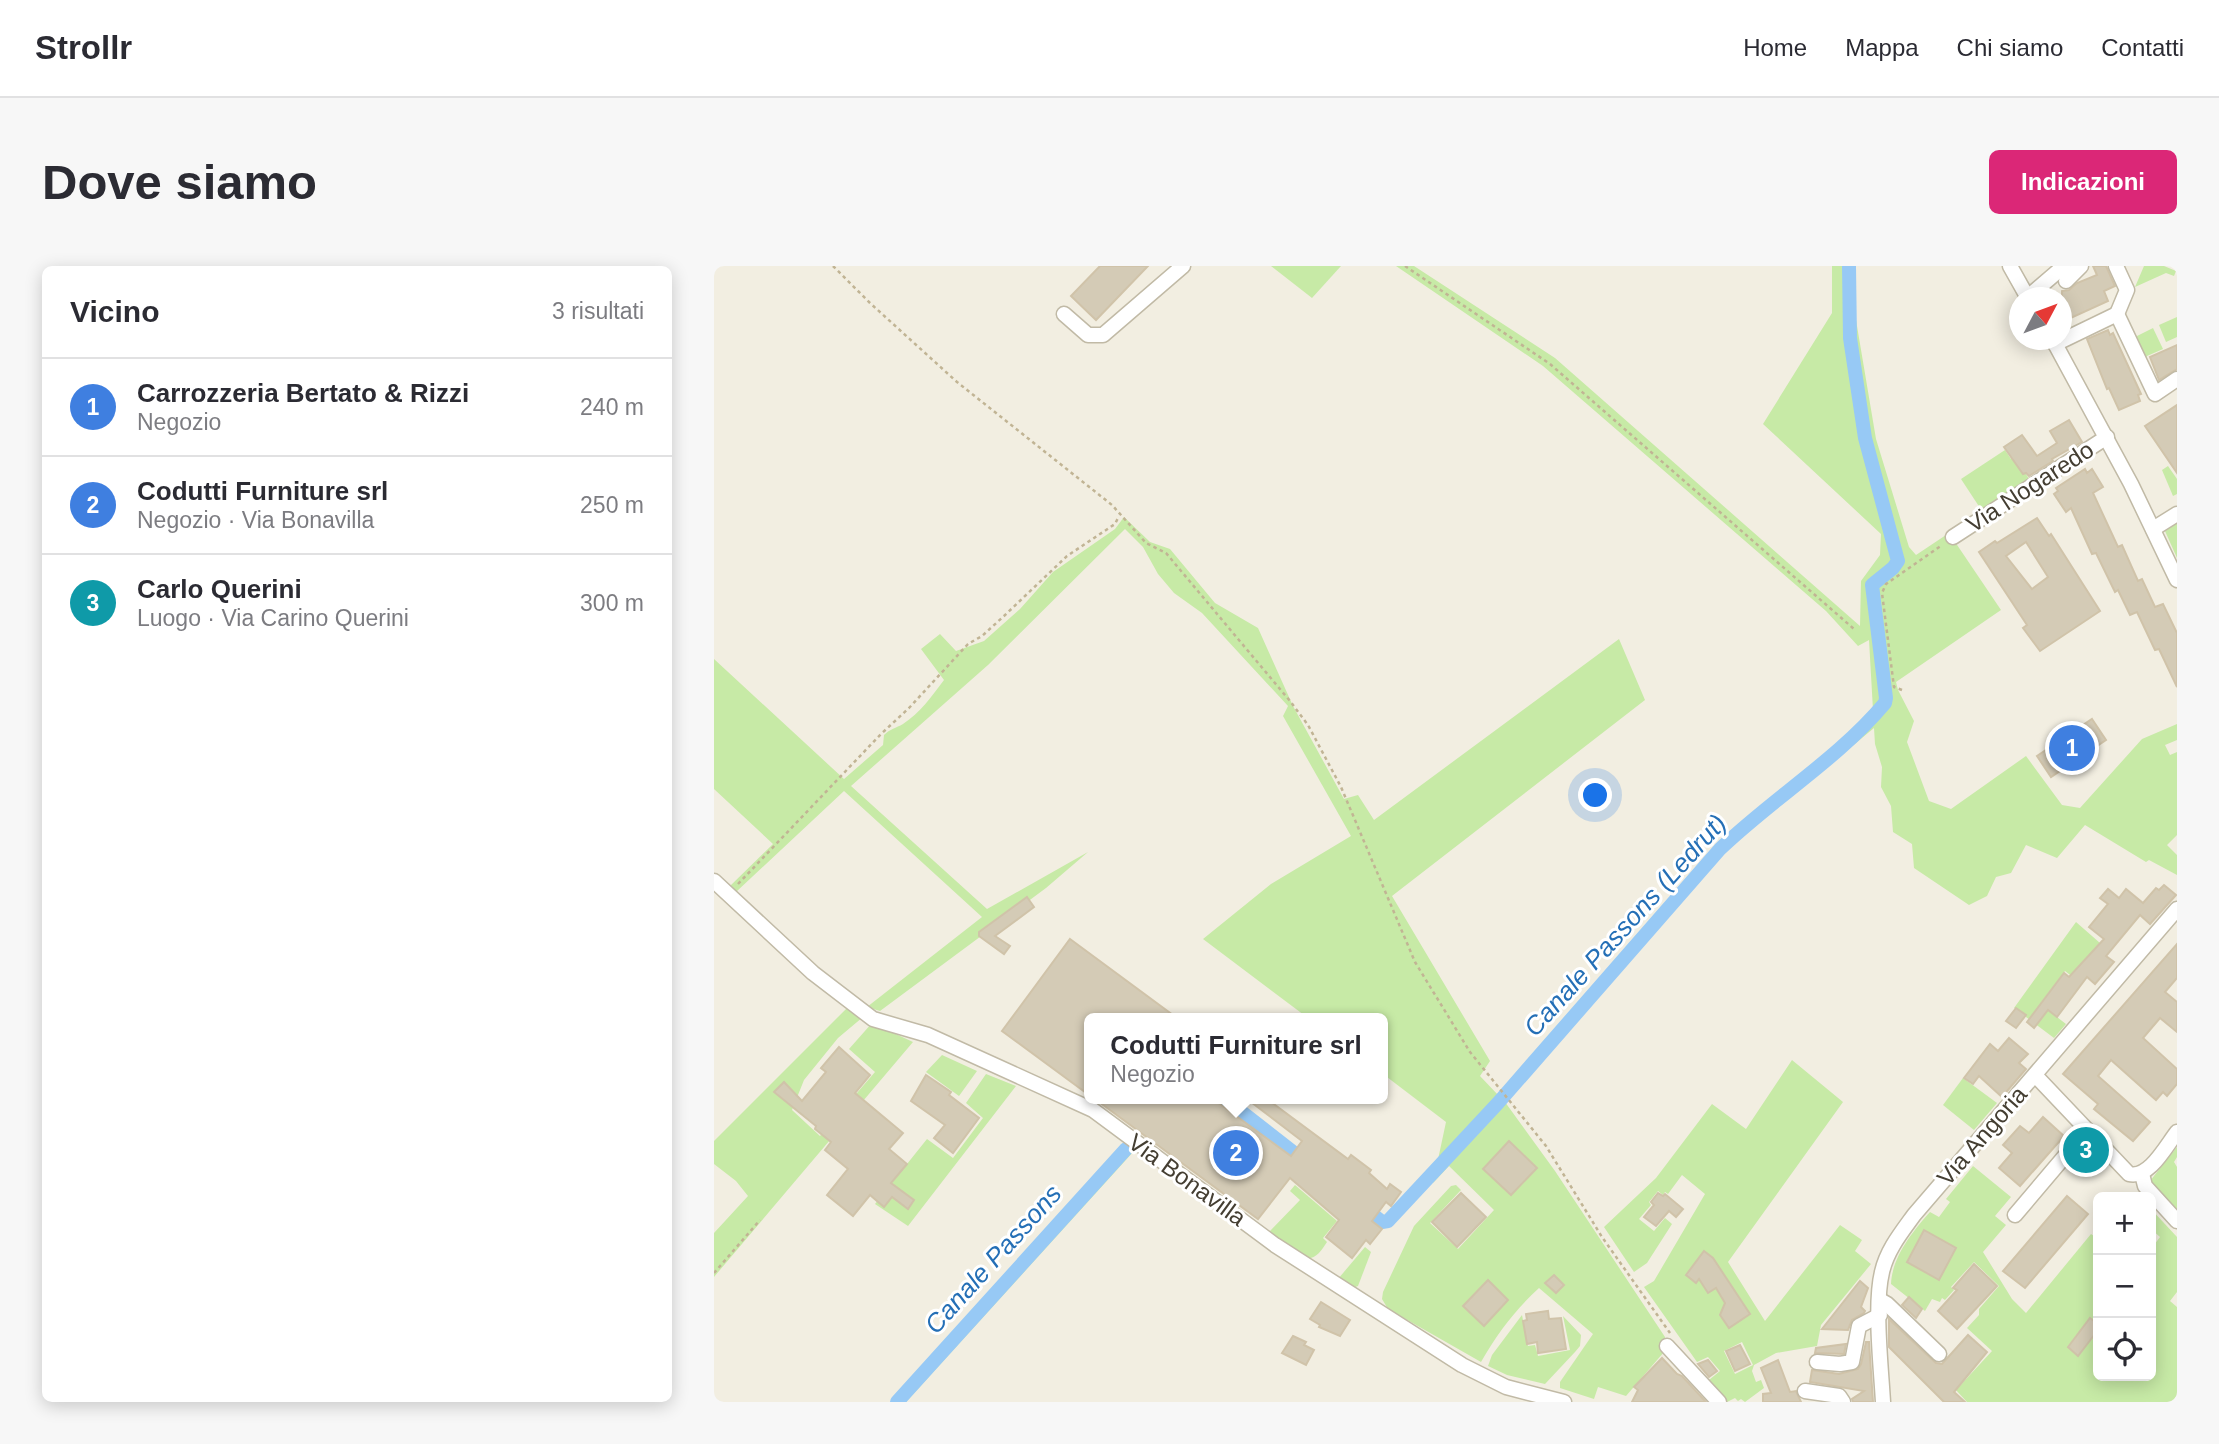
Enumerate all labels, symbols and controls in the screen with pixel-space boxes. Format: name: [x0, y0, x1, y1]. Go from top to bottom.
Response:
text: Strollr: [35, 29, 132, 66]
text: Home: [1743, 34, 1807, 61]
text: Mappa: [1845, 34, 1919, 61]
text: Chi siamo: [1957, 34, 2063, 61]
text: Contatti: [2101, 34, 2184, 61]
button: Indicazioni: [1989, 150, 2177, 214]
text: Dove siamo: [42, 155, 317, 209]
north arrow: [2009, 287, 2072, 350]
text: Vicino: [70, 295, 159, 328]
text: 3 risultati: [552, 298, 644, 324]
text: Carrozzeria Bertato & Rizzi: [137, 378, 469, 408]
text: 1: [87, 394, 99, 420]
text: 240 m: [580, 394, 644, 420]
text: Negozio: [137, 409, 221, 435]
street label: Via Nogaredo: [1961, 435, 2098, 538]
text: Codutti Furniture srl: [137, 476, 388, 506]
text: 2: [87, 492, 99, 518]
text: 250 m: [580, 492, 644, 518]
text: Negozio · Via Bonavilla: [137, 507, 374, 533]
text: Carlo Querini: [137, 574, 302, 604]
text: 3: [87, 590, 99, 616]
text: 300 m: [580, 590, 644, 616]
text: Luogo · Via Carino Querini: [137, 605, 409, 631]
pin: 1: [2049, 722, 2095, 774]
your location: [1578, 778, 1612, 812]
water label: Canale Passons (Ledrut): [1518, 808, 1732, 1042]
popup: [1084, 1013, 1388, 1104]
text: Codutti Furniture srl: [1110, 1030, 1362, 1060]
text: Negozio: [1110, 1061, 1195, 1087]
street label: Via Angoria: [1931, 1080, 2032, 1191]
pin: 3: [2063, 1124, 2109, 1176]
pin: 2: [1213, 1127, 1259, 1179]
street label: Via Bonavilla: [1123, 1128, 1252, 1232]
water label: Canale Passons: [919, 1179, 1067, 1339]
map controls: [2093, 1192, 2156, 1381]
button: +: [2093, 1192, 2156, 1255]
button: −: [2093, 1255, 2156, 1318]
button: locate: [2093, 1318, 2156, 1381]

